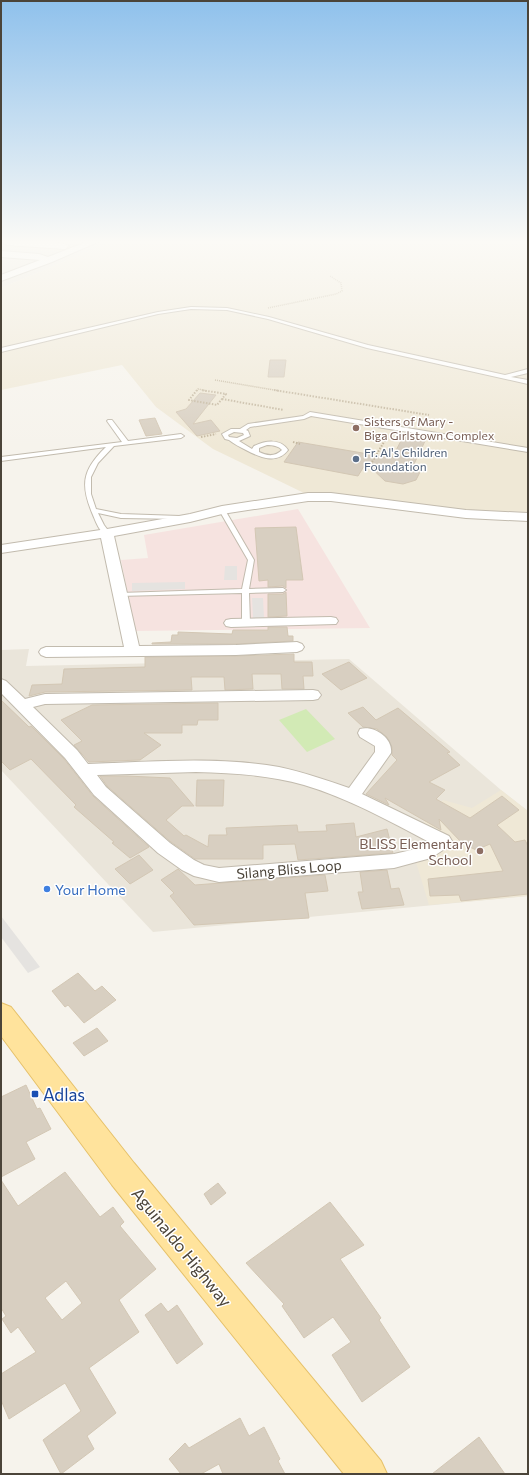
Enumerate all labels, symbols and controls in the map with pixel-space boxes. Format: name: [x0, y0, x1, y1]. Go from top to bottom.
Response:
place label: Sisters of Mary - Biga Girlstown Complex: [364, 414, 495, 442]
marker: Sisters of Mary - Biga Girlstown Complex: [351, 423, 361, 433]
place label: Fr. Al's Children Foundation: [364, 445, 448, 473]
marker: Fr. Al's Children Foundation: [351, 454, 361, 464]
place label: BLISS Elementary School: [359, 835, 472, 868]
marker: BLISS Elementary School: [475, 846, 485, 856]
street label: Silang Bliss Loop: [236, 856, 342, 882]
place label: Your Home: [55, 881, 126, 898]
marker: Your Home: [42, 884, 52, 894]
place label: Adlas: [43, 1084, 85, 1105]
marker: Adlas: [30, 1089, 40, 1099]
street label: Aguinaldo Highway: [127, 1183, 237, 1311]

